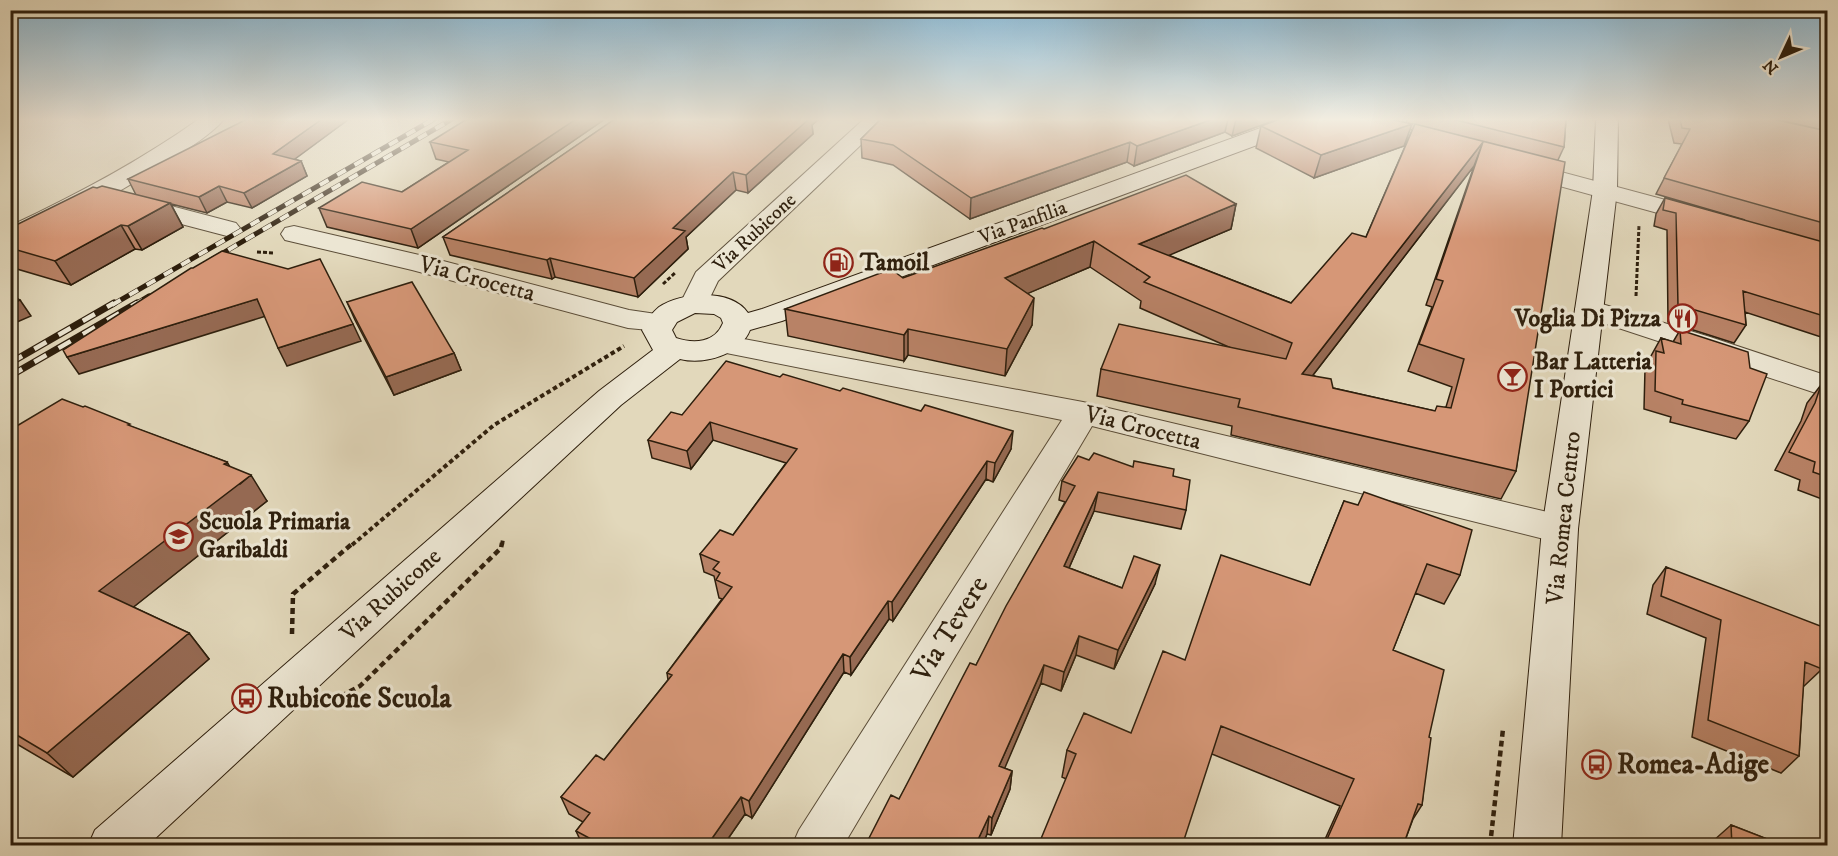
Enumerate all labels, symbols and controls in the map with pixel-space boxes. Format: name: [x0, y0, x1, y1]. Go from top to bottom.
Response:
north arrow: [1751, 27, 1811, 87]
text: N: [1759, 55, 1783, 78]
street label: Via Rubicone: [707, 188, 802, 279]
street label: Via Panfilia: [975, 195, 1071, 251]
fuel station icon: Tamoil: [823, 247, 855, 279]
place label: Tamoil: [859, 248, 930, 278]
street label: Via Crocetta: [415, 249, 539, 309]
restaurant icon: Voglia Di Pizza: [1666, 303, 1698, 335]
place label: Voglia Di Pizza: [1514, 304, 1662, 334]
place label: Bar Latteria I Portici: [1534, 347, 1652, 405]
bar icon: Bar Latteria I Portici: [1497, 360, 1529, 392]
street label: Via Crocetta: [1081, 399, 1205, 457]
street label: Via Romea Centro: [1540, 430, 1588, 607]
place label: Scuola Primaria Garibaldi: [199, 507, 351, 565]
school or university icon: Scuola Primaria Garibaldi: [162, 520, 194, 552]
street label: Via Rubicone: [333, 542, 448, 649]
street label: Via Tevere: [903, 569, 996, 689]
place label: Rubicone Scuola: [267, 681, 452, 716]
bus stop icon: Rubicone Scuola: [230, 682, 262, 714]
place label: Romea-Adige: [1617, 747, 1770, 782]
bus stop icon: Romea-Adige: [1580, 748, 1612, 780]

